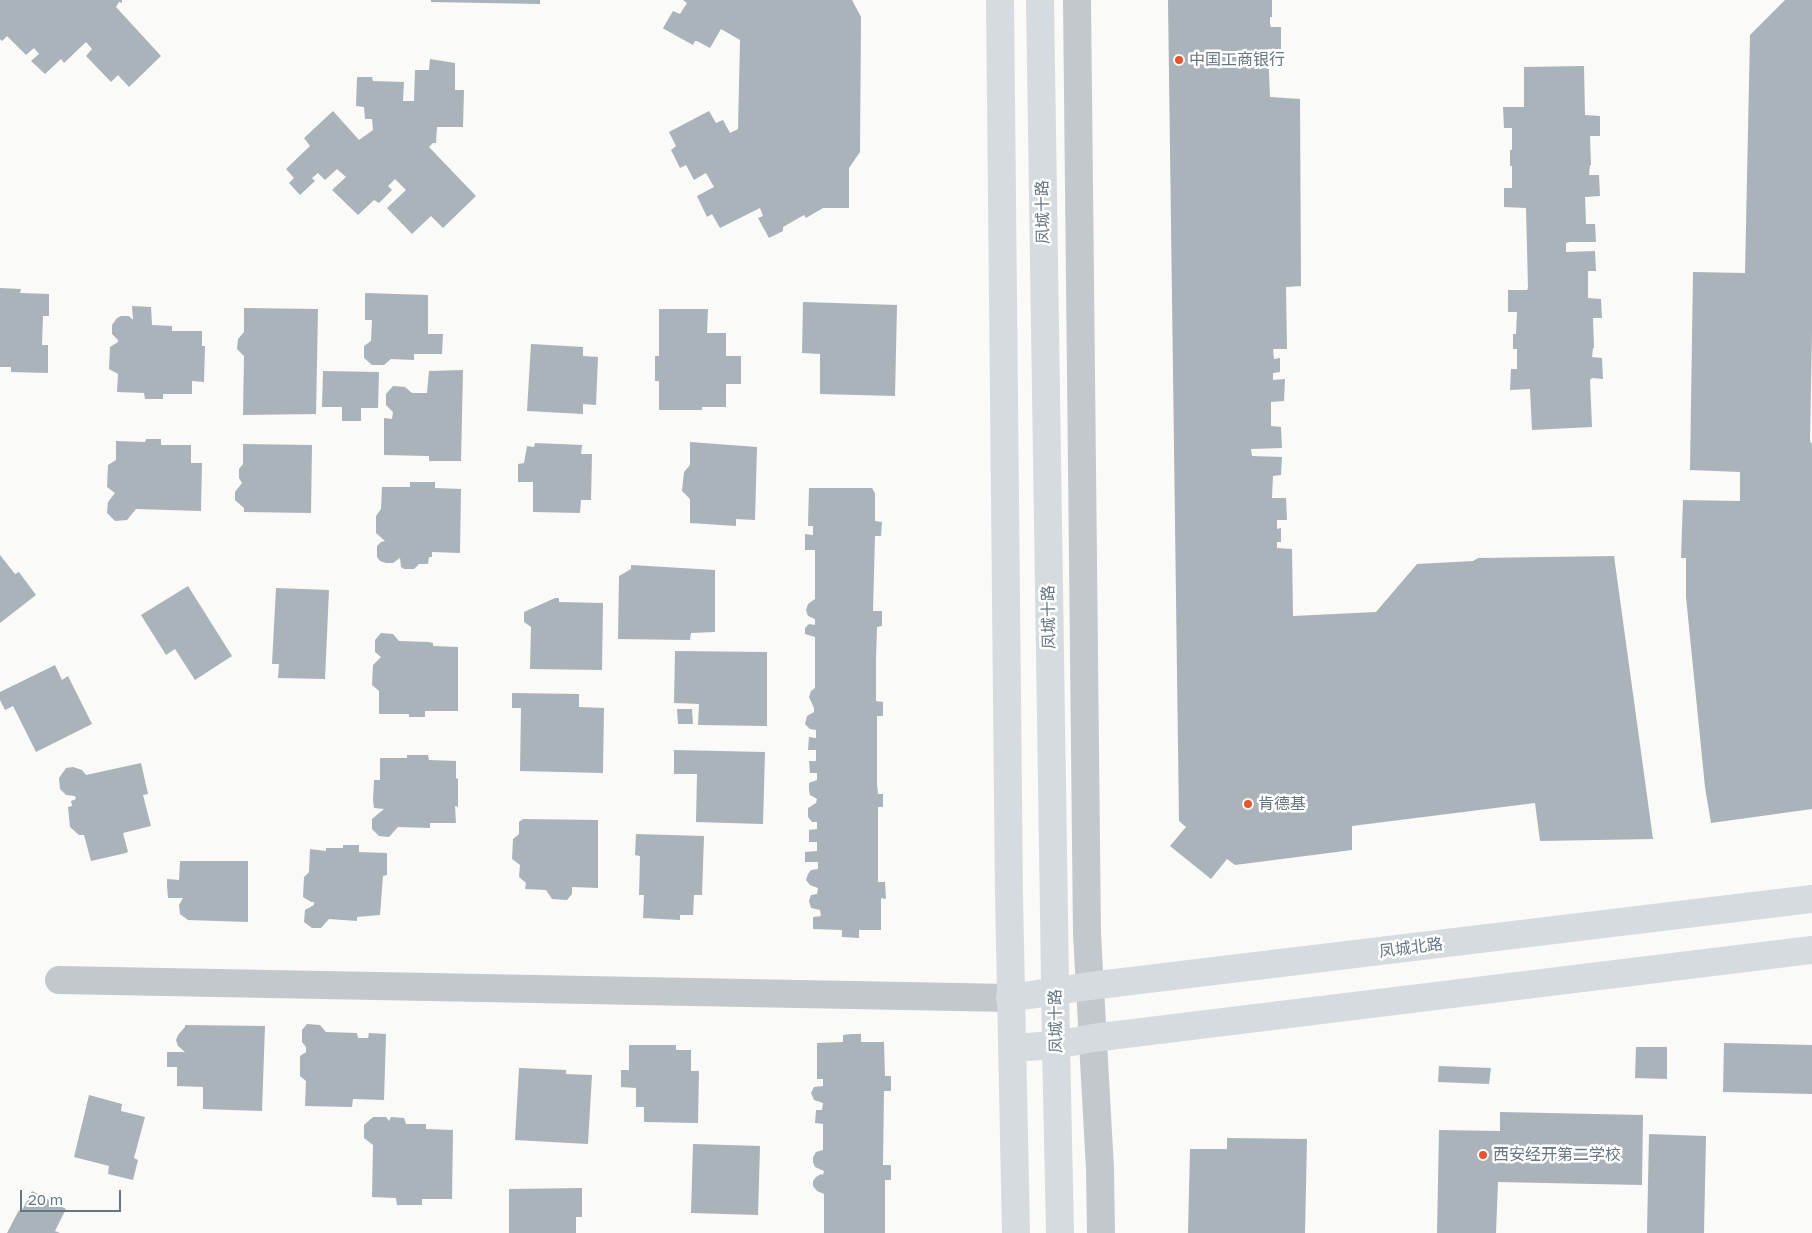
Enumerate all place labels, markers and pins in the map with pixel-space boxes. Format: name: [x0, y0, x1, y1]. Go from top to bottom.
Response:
place label: 中国工商银行: [1189, 50, 1285, 70]
marker: 中国工商银行: [1173, 54, 1185, 66]
place label: 肯德基: [1258, 794, 1306, 814]
marker: 肯德基: [1242, 798, 1254, 810]
place label: 西安经开第二学校: [1493, 1145, 1621, 1165]
marker: 西安经开第二学校: [1477, 1149, 1489, 1161]

